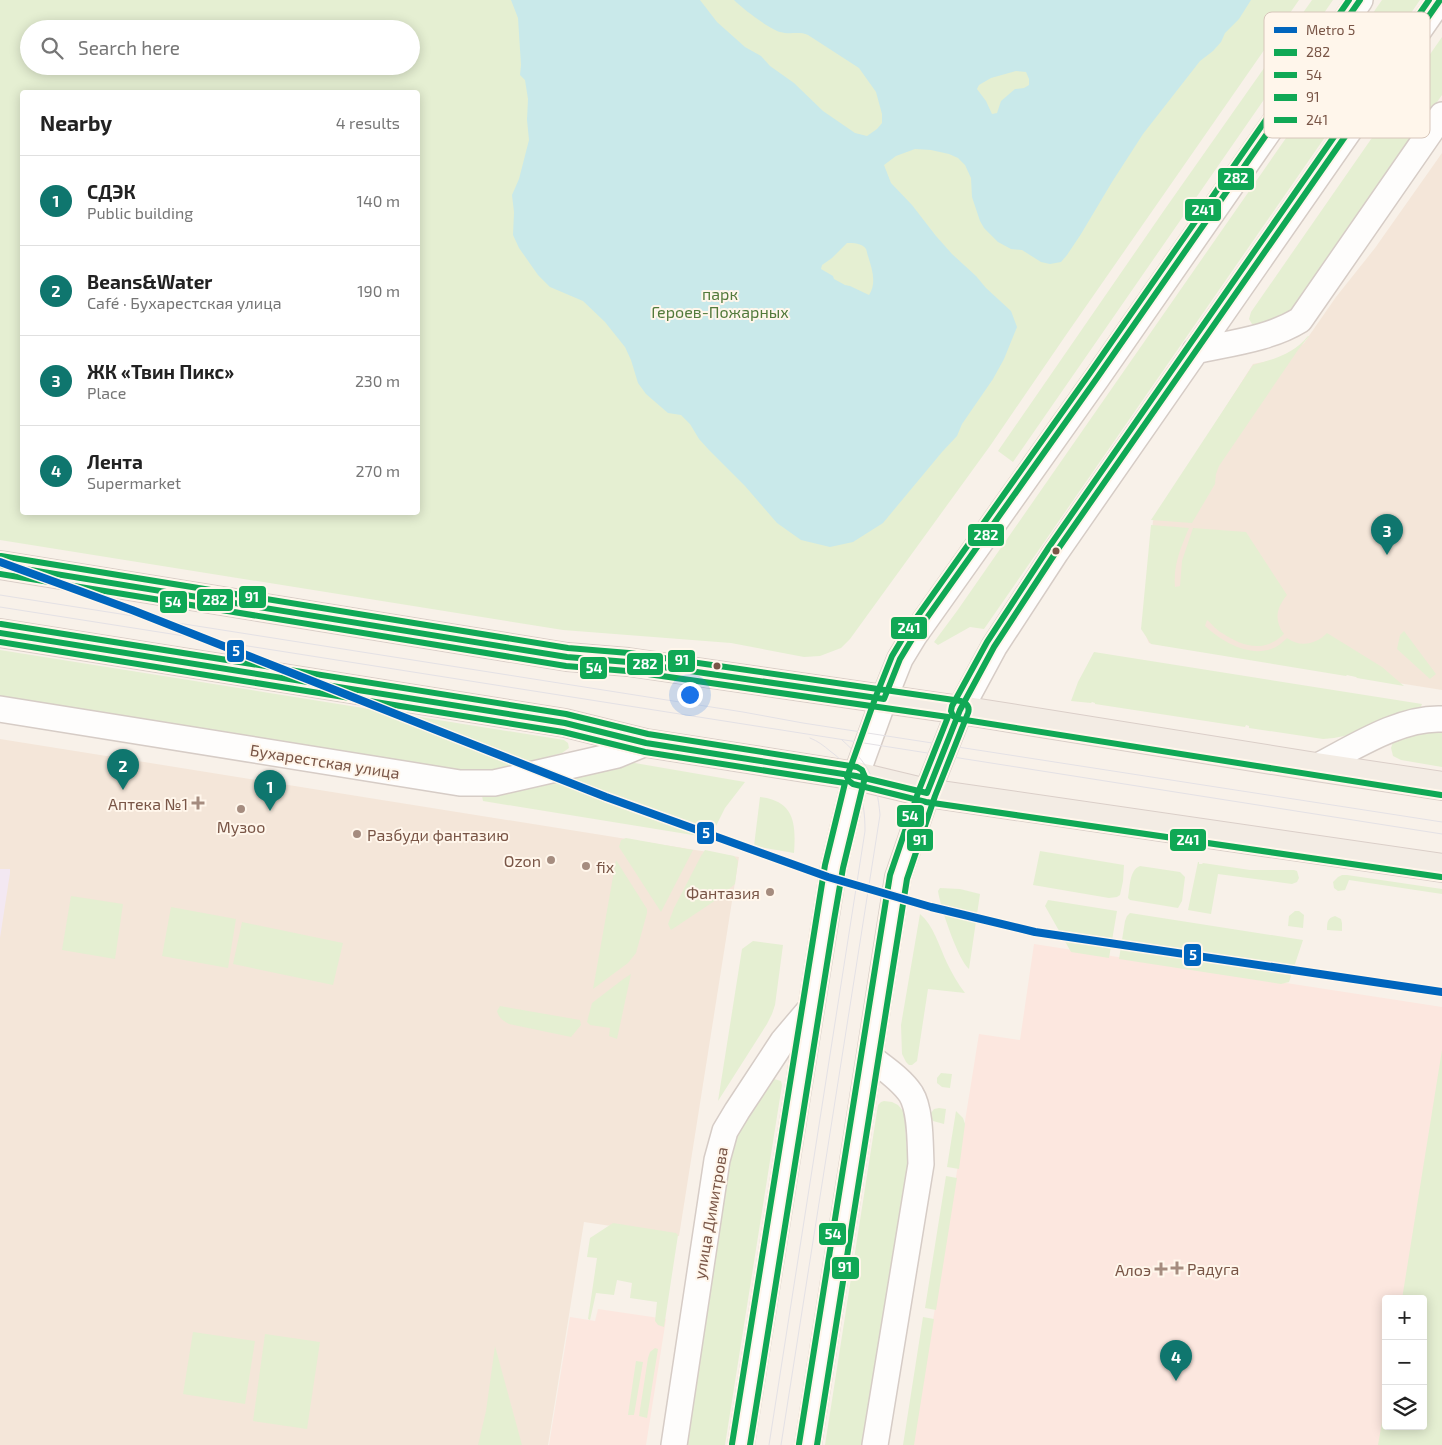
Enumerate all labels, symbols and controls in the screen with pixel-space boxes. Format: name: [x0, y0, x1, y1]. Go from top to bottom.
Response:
legend: [1264, 12, 1430, 138]
search box: [20, 20, 420, 75]
text: Metro 5: [1306, 21, 1355, 38]
icon: search: [38, 34, 66, 62]
text: Search here: [78, 36, 180, 59]
text: 282: [1306, 43, 1330, 60]
text: 54: [1306, 66, 1322, 83]
text: 91: [1306, 88, 1320, 105]
text: Nearby: [40, 110, 112, 135]
text: 241: [1306, 111, 1328, 128]
text: 4 results: [336, 113, 400, 132]
line badge: 282: [1217, 167, 1255, 191]
text: 282: [1224, 169, 1249, 186]
text: СДЭК: [87, 180, 136, 203]
text: 1: [53, 191, 59, 210]
text: 140 m: [357, 191, 400, 210]
line badge: 241: [1184, 198, 1222, 222]
text: 241: [1191, 201, 1215, 218]
text: Public building: [87, 203, 193, 222]
text: Beans&Water: [87, 270, 212, 293]
text: 2: [51, 281, 61, 300]
text: 190 m: [357, 281, 400, 300]
park label: парк Героев-Пожарных: [651, 284, 789, 321]
text: Café · Бухарестская улица: [87, 293, 281, 312]
text: ЖК «Твин Пикс»: [87, 360, 234, 383]
text: 3: [51, 371, 61, 390]
text: 230 m: [355, 371, 400, 390]
text: Place: [87, 383, 126, 402]
text: Лента: [87, 450, 143, 473]
text: 4: [51, 461, 61, 480]
text: 270 m: [356, 461, 400, 480]
text: Supermarket: [87, 473, 181, 492]
pin: 3: [1371, 514, 1403, 555]
line badge: 282: [967, 523, 1005, 547]
text: 282: [974, 526, 999, 543]
unlabelled marker: [1051, 546, 1061, 556]
line badge: 91: [238, 585, 267, 609]
line badge: 282: [196, 588, 234, 612]
text: 91: [245, 588, 259, 605]
line badge: 54: [159, 590, 188, 614]
text: 282: [203, 591, 228, 608]
text: 54: [165, 593, 181, 610]
line badge: 241: [890, 616, 928, 640]
text: 241: [897, 619, 921, 636]
line badge: 5: [226, 639, 245, 663]
text: 5: [232, 642, 240, 659]
line badge: 91: [667, 649, 696, 673]
text: 91: [675, 651, 689, 668]
line badge: 282: [626, 652, 664, 676]
text: 282: [633, 655, 658, 672]
line badge: 54: [579, 656, 608, 680]
text: 54: [586, 659, 602, 676]
unlabelled marker: [712, 661, 722, 671]
your location: [677, 682, 703, 708]
street label: Бухарестская улица: [249, 740, 401, 783]
pin: 2: [107, 749, 139, 790]
pin: 1: [254, 770, 286, 811]
place label: Аптека №1: [108, 794, 188, 813]
marker: Аптека №1: [192, 797, 204, 809]
marker: Музоо: [235, 803, 247, 815]
line badge: 54: [896, 804, 925, 828]
text: 54: [902, 807, 918, 824]
place label: Музоо: [217, 817, 265, 837]
line badge: 5: [696, 821, 715, 845]
text: 5: [702, 824, 710, 841]
place label: Разбуди фантазию: [367, 825, 509, 845]
marker: Разбуди фантазию: [351, 828, 363, 840]
line badge: 91: [906, 828, 934, 852]
line badge: 241: [1169, 828, 1207, 852]
text: 91: [913, 831, 927, 848]
text: 241: [1176, 831, 1200, 848]
place label: Ozon: [504, 851, 541, 870]
marker: Ozon: [545, 854, 557, 866]
place label: fix: [596, 857, 615, 876]
marker: fix: [580, 860, 592, 872]
place label: Фантазия: [686, 883, 760, 902]
marker: Фантазия: [764, 886, 776, 898]
line badge: 5: [1183, 943, 1202, 967]
text: 5: [1189, 946, 1197, 963]
street label: улица Димитрова: [689, 1145, 732, 1281]
line badge: 54: [818, 1222, 847, 1246]
text: 54: [825, 1225, 841, 1242]
line badge: 91: [831, 1256, 860, 1280]
text: 91: [838, 1258, 852, 1275]
place label: Радуга: [1187, 1259, 1239, 1279]
place label: Алоэ: [1115, 1260, 1151, 1279]
marker: Радуга: [1171, 1262, 1183, 1274]
marker: Алоэ: [1155, 1263, 1167, 1275]
map controls: [1382, 1295, 1427, 1430]
button: +: [1382, 1295, 1427, 1340]
pin: 4: [1160, 1340, 1192, 1381]
button: −: [1382, 1340, 1427, 1385]
button: layers: [1382, 1385, 1427, 1430]

